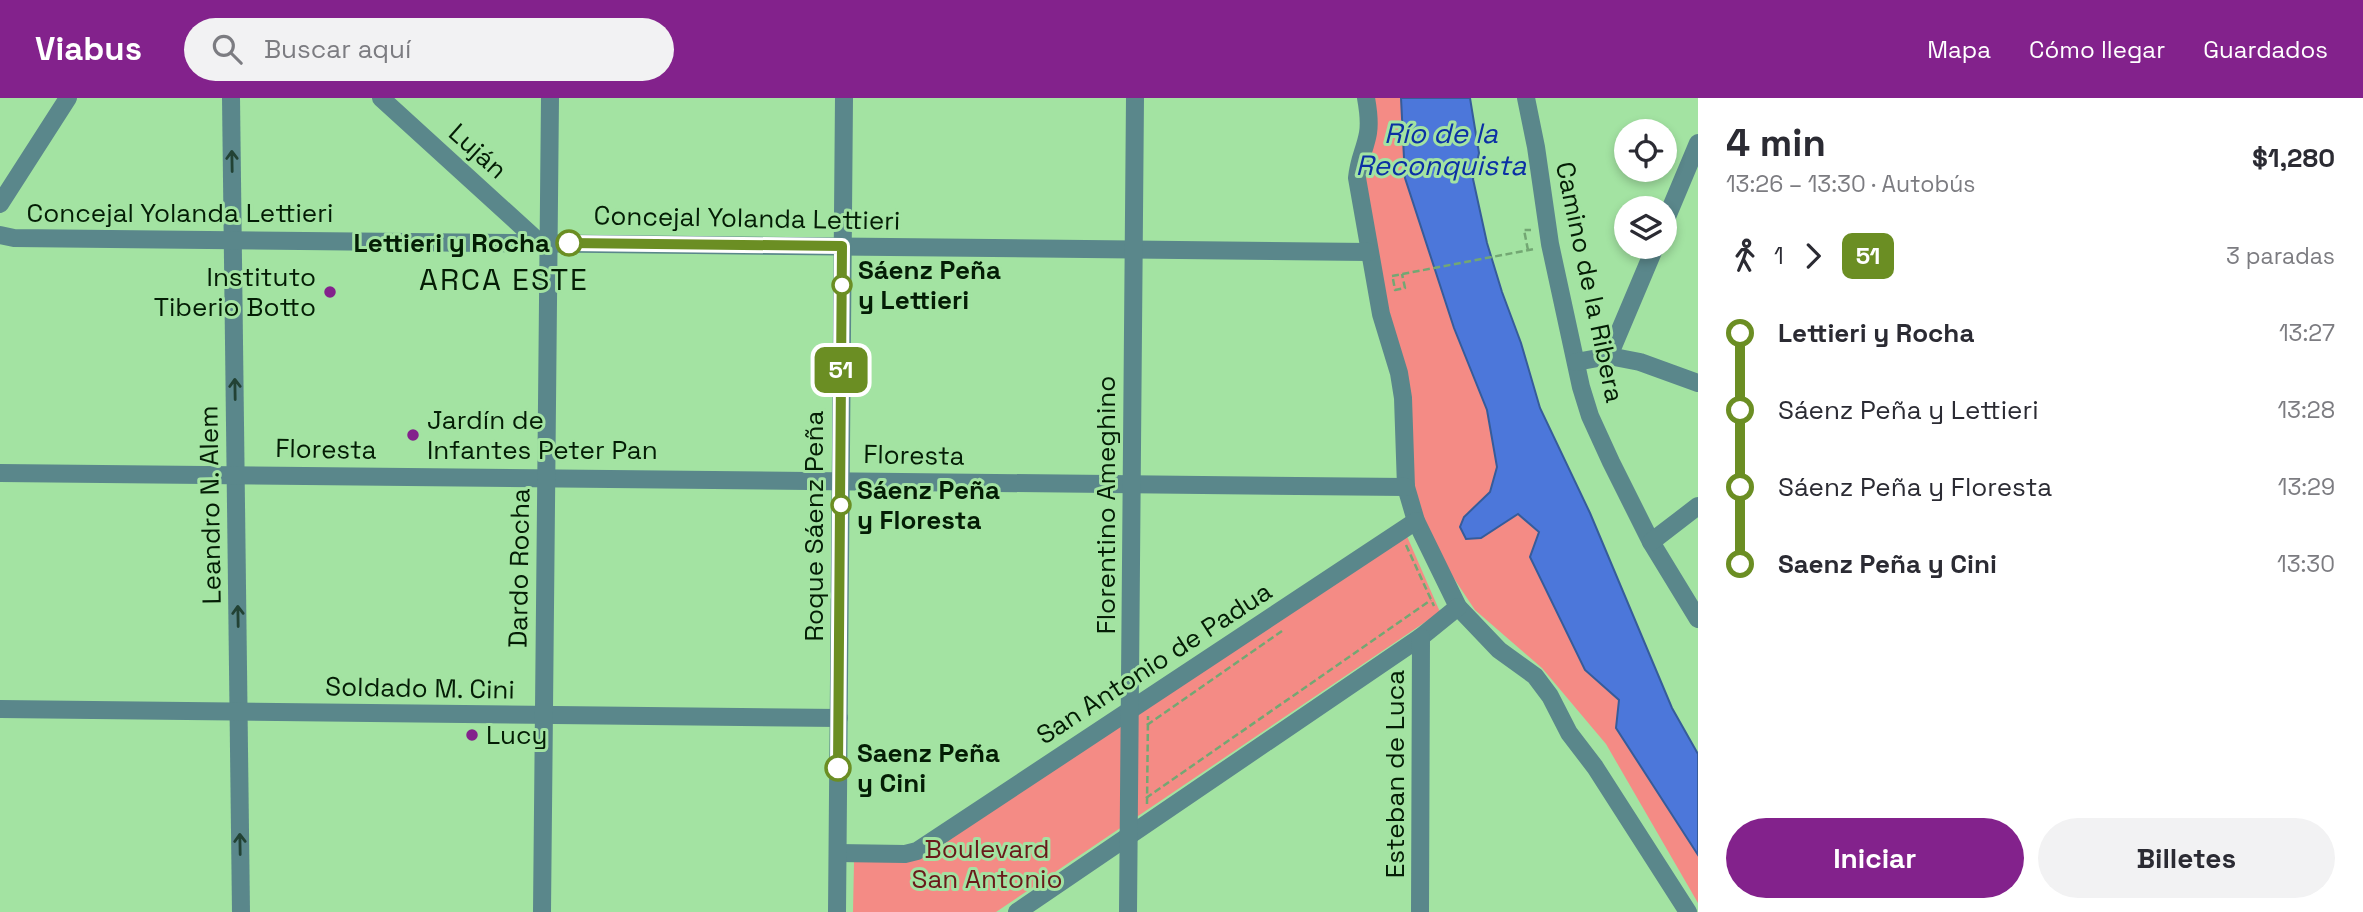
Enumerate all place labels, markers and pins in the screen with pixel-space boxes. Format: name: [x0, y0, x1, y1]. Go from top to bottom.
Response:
place label: Lettieri y Rocha: [354, 226, 550, 260]
marker: Lettieri y Rocha: [556, 230, 582, 256]
place label: Sáenz Peña y Lettieri: [858, 253, 1001, 317]
place label: Instituto Tiberio Botto: [154, 260, 316, 324]
marker: Sáenz Peña y Lettieri: [832, 275, 852, 295]
marker: Instituto Tiberio Botto: [322, 284, 338, 300]
place label: Jardín de Infantes Peter Pan: [427, 403, 658, 467]
marker: Jardín de Infantes Peter Pan: [405, 427, 421, 443]
place label: Sáenz Peña y Floresta: [857, 473, 1000, 537]
marker: Sáenz Peña y Floresta: [831, 495, 851, 515]
place label: Lucy: [486, 718, 547, 752]
marker: Lucy: [464, 727, 480, 743]
place label: Saenz Peña y Cini: [857, 736, 1000, 800]
marker: Saenz Peña y Cini: [825, 755, 851, 781]

